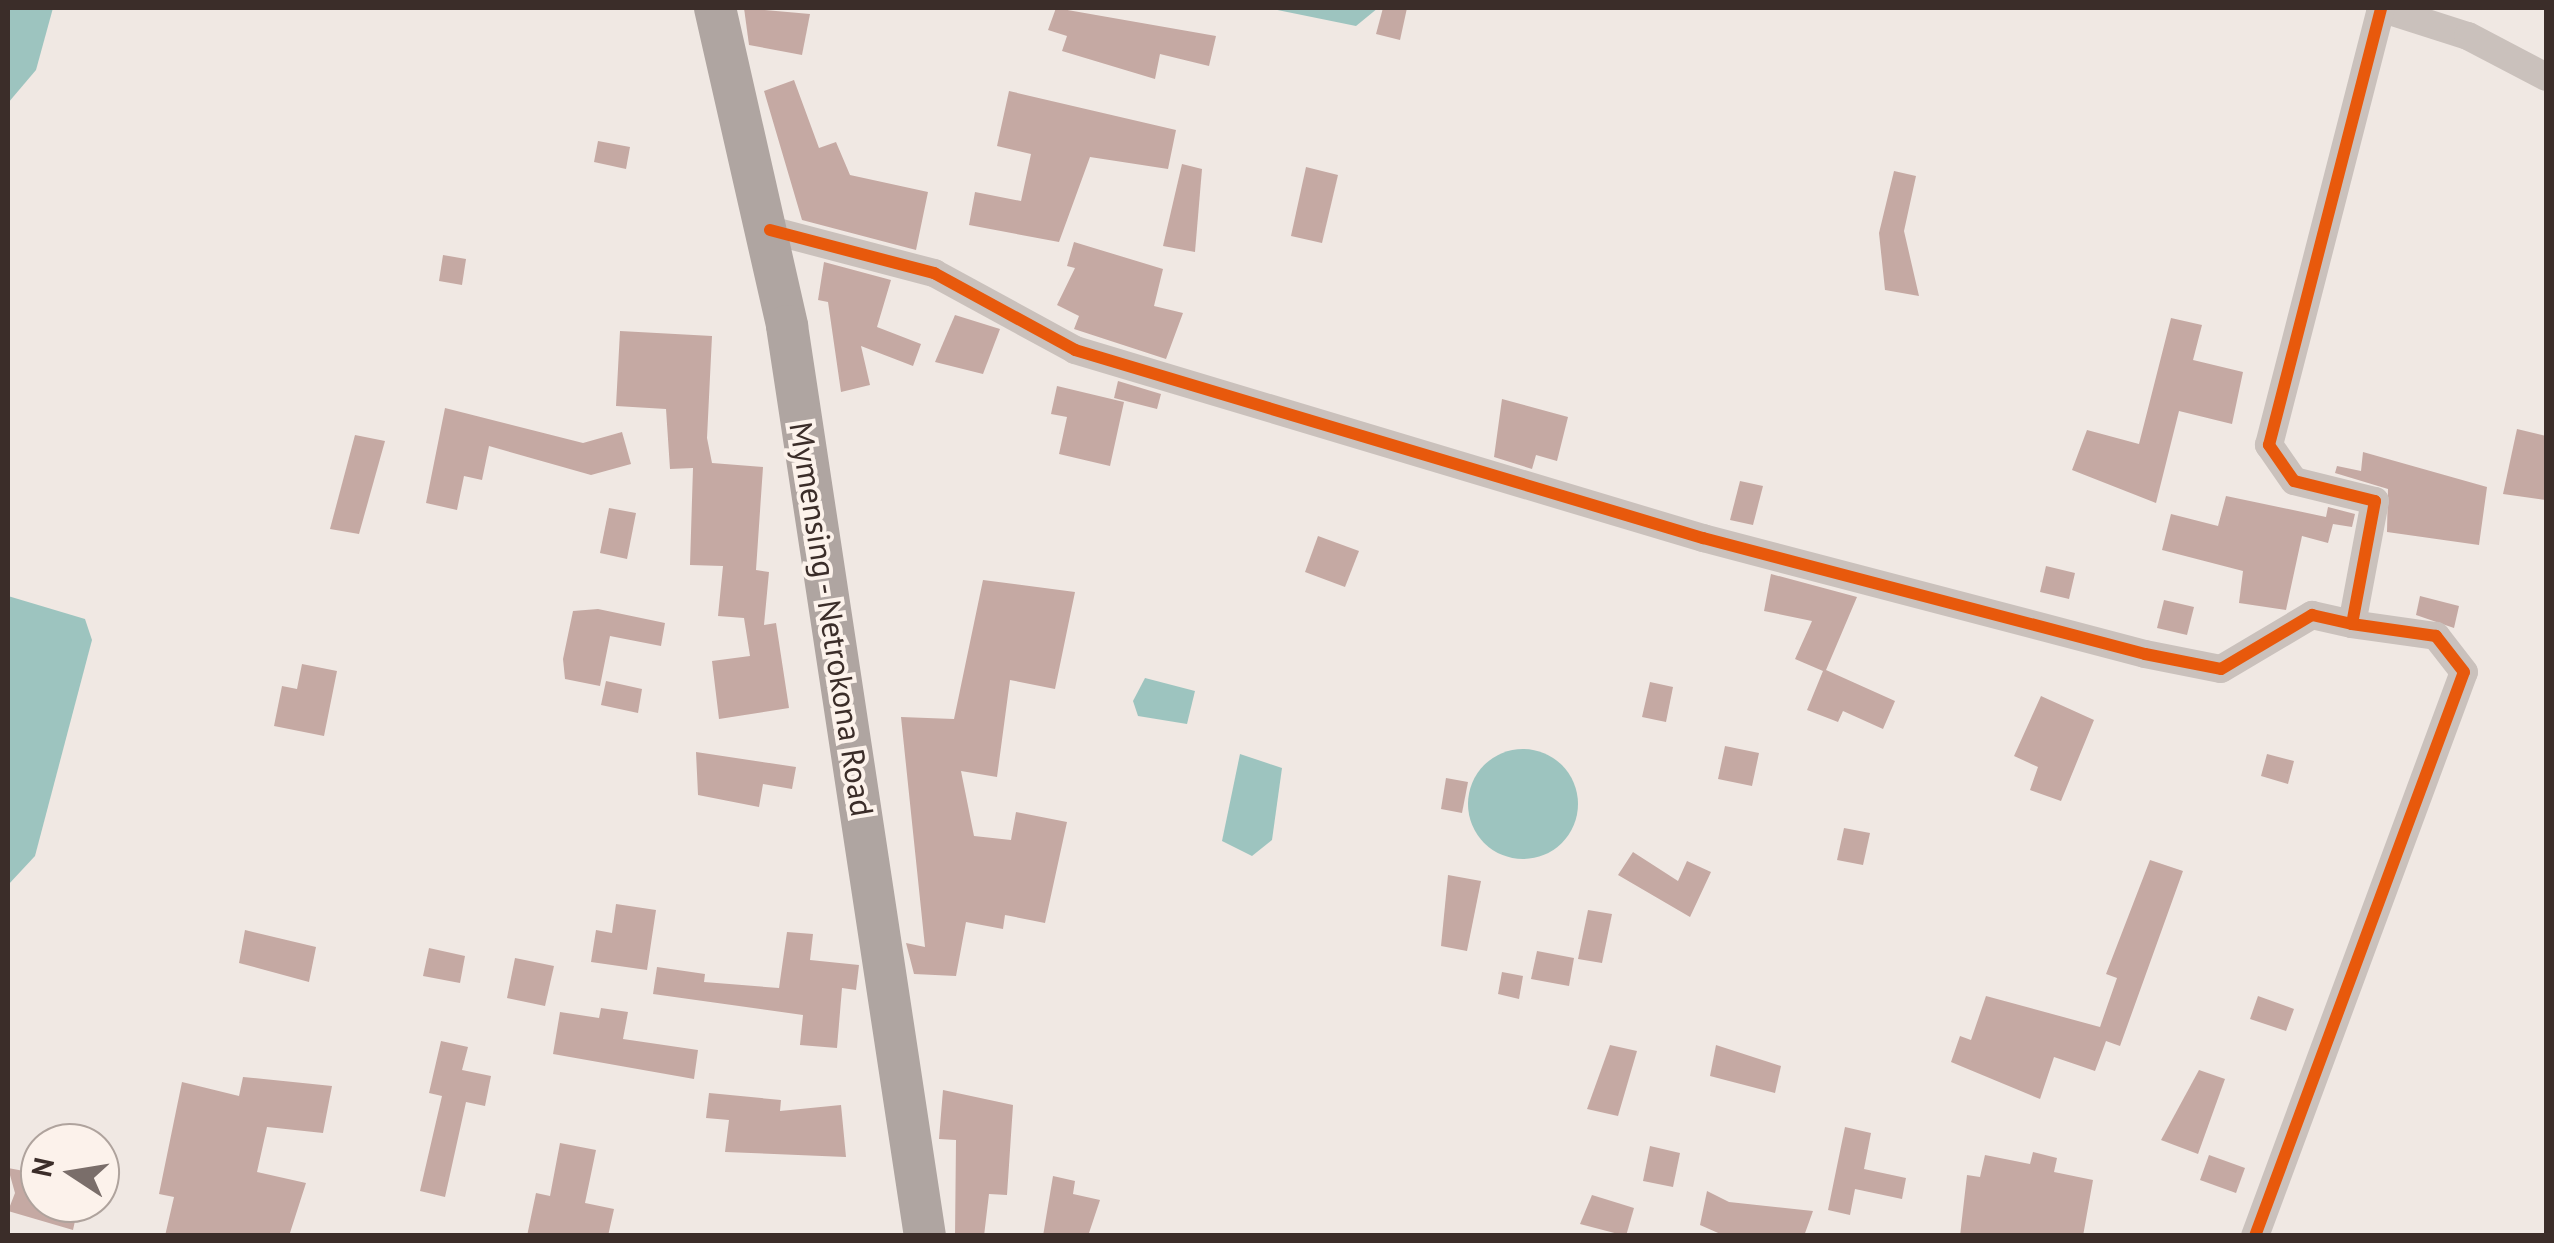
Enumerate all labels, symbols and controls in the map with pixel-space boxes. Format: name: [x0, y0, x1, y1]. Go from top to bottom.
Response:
street label: Mymensing - Netrokona Road: [781, 417, 883, 821]
north arrow: [20, 1123, 120, 1223]
text: N: [22, 1154, 62, 1180]

